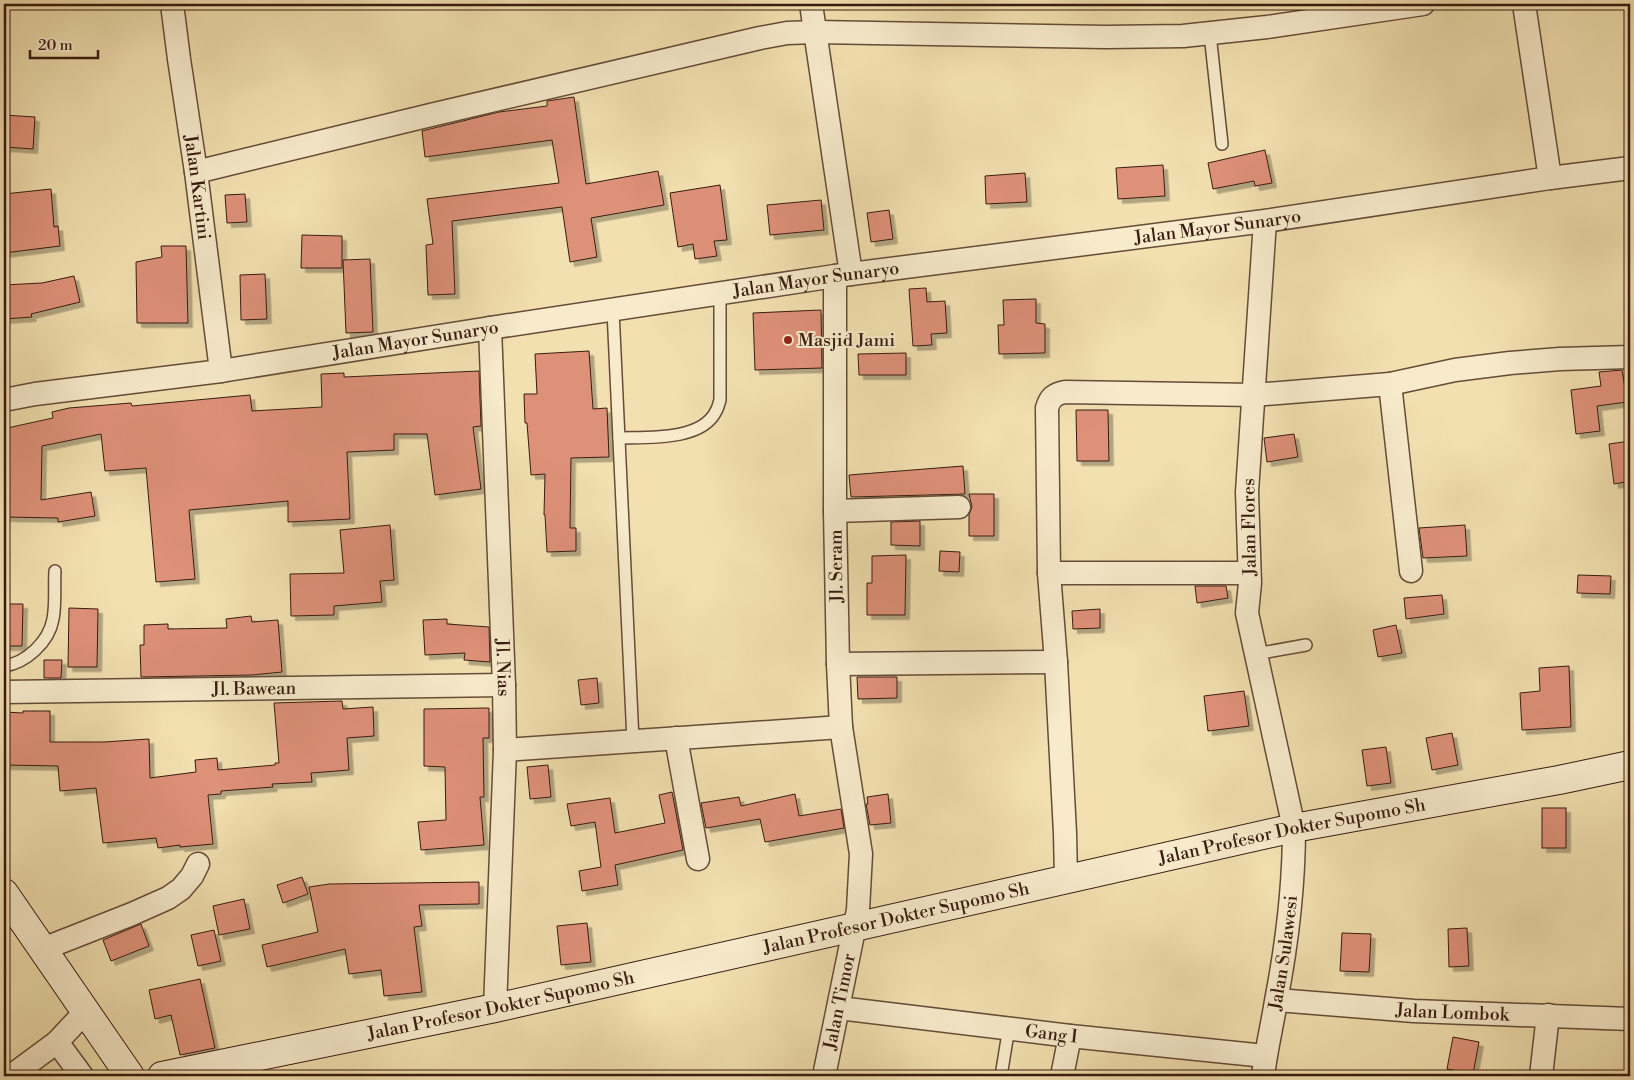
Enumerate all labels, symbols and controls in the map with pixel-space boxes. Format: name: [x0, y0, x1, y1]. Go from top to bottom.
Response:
scale bar: [30, 28, 98, 60]
text: 20 m: [38, 36, 73, 55]
street label: Jalan Kartini: [178, 132, 215, 241]
street label: Jalan Mayor Sunaryo: [1132, 205, 1303, 250]
street label: Jalan Mayor Sunaryo: [730, 257, 901, 303]
street label: Jalan Mayor Sunaryo: [330, 316, 500, 365]
place label: Masjid Jami: [798, 329, 895, 352]
marker: Masjid Jami: [782, 334, 794, 346]
street label: Jalan Flores: [1237, 478, 1262, 577]
street label: Jl. Seram: [824, 529, 849, 604]
street label: Jl. Nias: [490, 637, 515, 697]
street label: Jl. Bawean: [211, 677, 297, 701]
street label: Jalan Profesor Dokter Supomo Sh: [1155, 793, 1428, 870]
street label: Jalan Profesor Dokter Supomo Sh: [760, 877, 1032, 959]
street label: Jalan Sulawesi: [1263, 894, 1303, 1013]
street label: Jalan Timor: [818, 951, 861, 1053]
street label: Jalan Profesor Dokter Supomo Sh: [364, 966, 637, 1046]
street label: Jalan Lombok: [1394, 999, 1511, 1027]
street label: Gang I: [1024, 1020, 1079, 1049]

